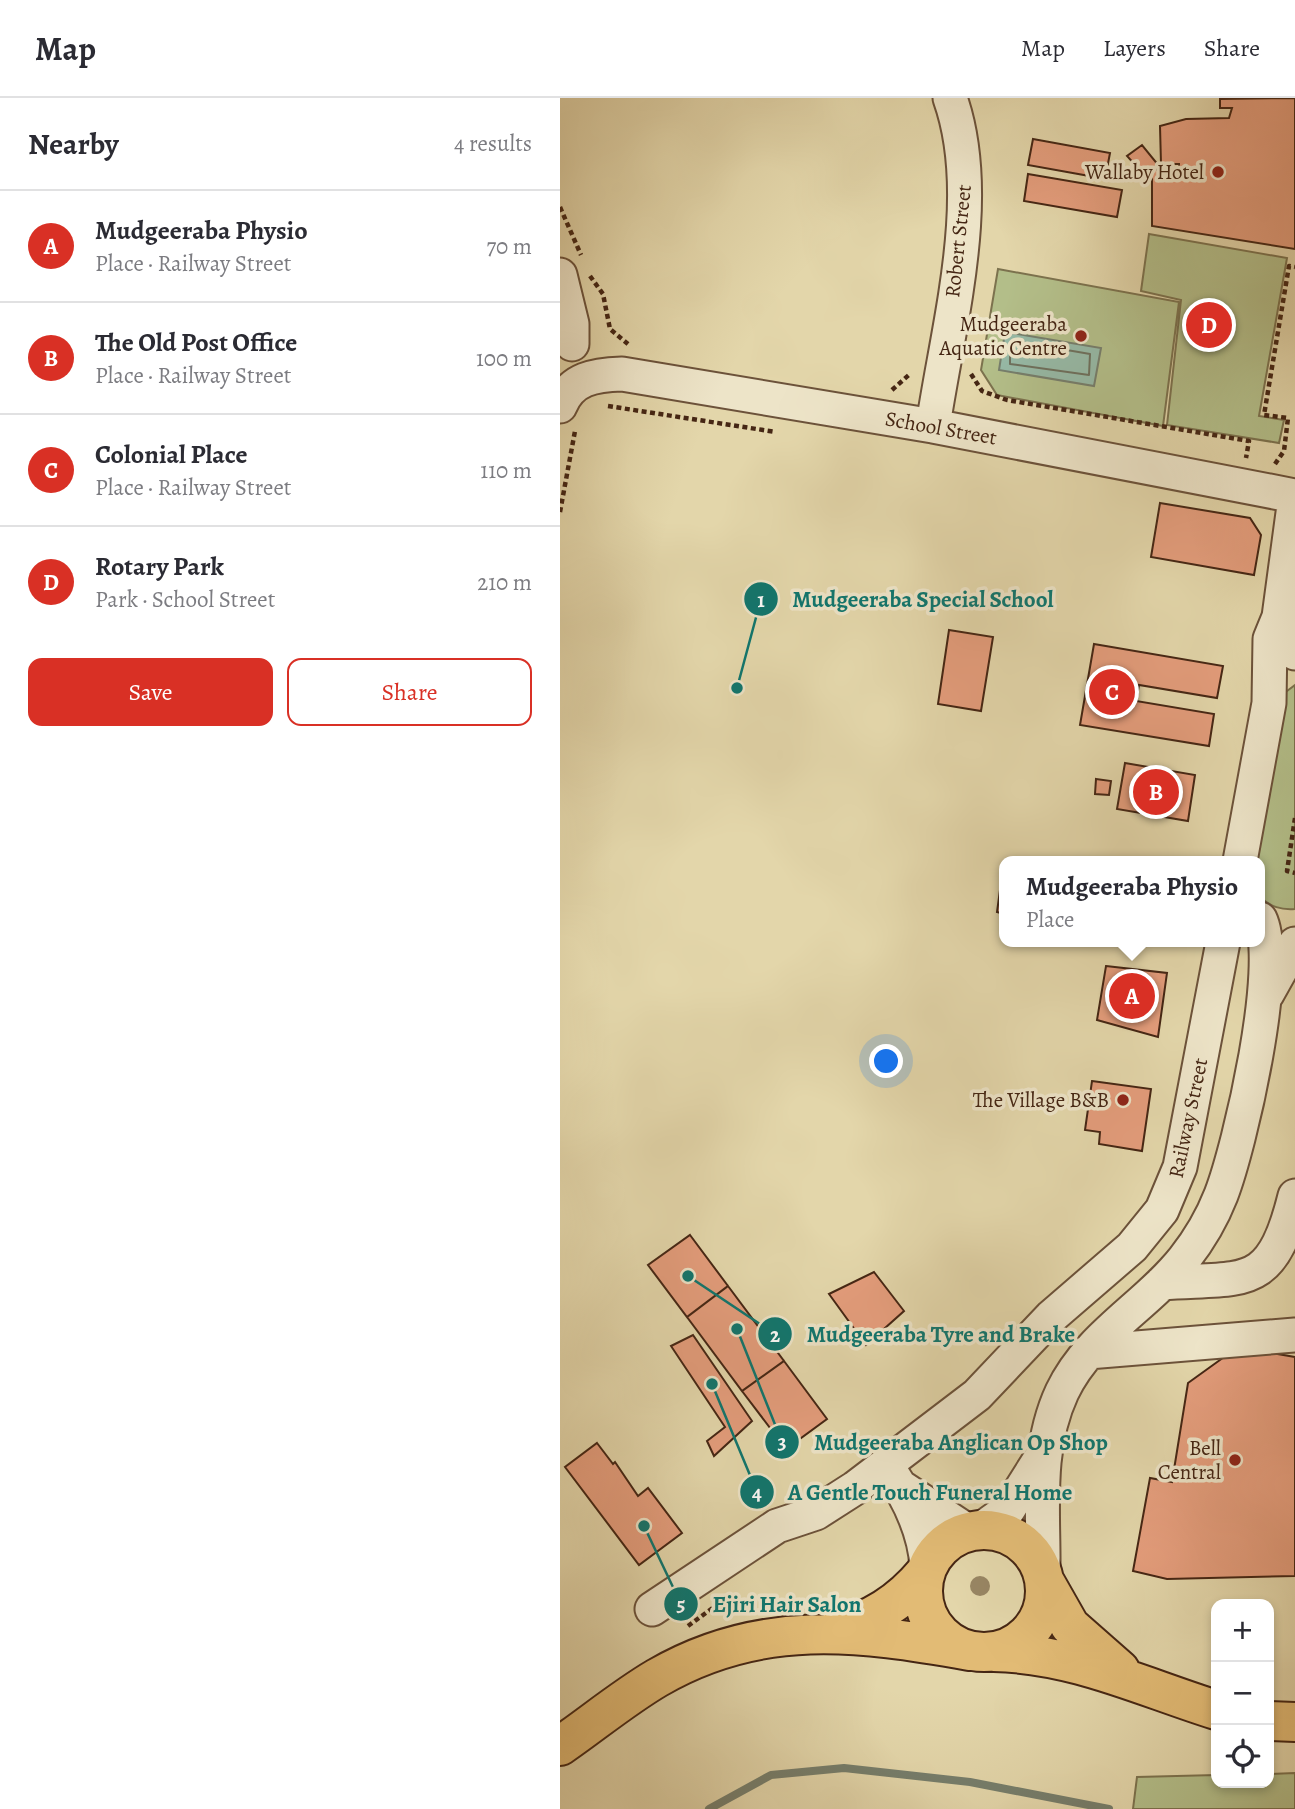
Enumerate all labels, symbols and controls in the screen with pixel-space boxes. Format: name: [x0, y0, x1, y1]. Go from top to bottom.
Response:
text: Map: [35, 26, 96, 71]
text: Map: [1021, 32, 1065, 64]
text: Layers: [1103, 32, 1166, 64]
text: Share: [1204, 32, 1260, 64]
text: Nearby: [28, 124, 119, 164]
text: 4 results: [454, 128, 532, 159]
place label: Wallaby Hotel: [1084, 158, 1204, 186]
marker: Wallaby Hotel: [1210, 164, 1226, 180]
street label: Robert Street: [938, 183, 978, 299]
text: Mudgeeraba Physio: [95, 213, 308, 248]
text: A: [44, 231, 58, 262]
text: 70 m: [486, 231, 532, 262]
text: Place · Railway Street: [95, 248, 291, 279]
pin: D: [1186, 299, 1232, 351]
place label: Mudgeeraba Aquatic Centre: [938, 310, 1067, 362]
text: The Old Post Office: [95, 325, 297, 360]
marker: Mudgeeraba Aquatic Centre: [1073, 328, 1089, 344]
text: B: [44, 343, 58, 374]
text: 100 m: [476, 343, 532, 374]
text: Place · Railway Street: [95, 360, 291, 391]
street label: School Street: [883, 404, 999, 452]
text: Colonial Place: [95, 437, 248, 472]
text: C: [44, 455, 58, 486]
text: 110 m: [480, 455, 532, 486]
text: Place · Railway Street: [95, 472, 291, 503]
text: Rotary Park: [95, 549, 224, 584]
text: D: [43, 567, 59, 598]
text: 210 m: [477, 567, 532, 598]
callout: Mudgeeraba Special School: [744, 577, 1068, 621]
text: Park · School Street: [95, 584, 275, 615]
text: Mudgeeraba Special School: [792, 584, 1054, 615]
text: 1: [757, 586, 765, 614]
button: Save: [28, 658, 273, 726]
button: Share: [287, 658, 532, 726]
pin: C: [1089, 666, 1135, 718]
pin: B: [1133, 766, 1179, 818]
popup: [999, 856, 1265, 947]
text: Mudgeeraba Physio: [1026, 869, 1238, 904]
text: Place: [1026, 904, 1074, 935]
pin: A: [1109, 970, 1155, 1022]
your location: [869, 1044, 903, 1078]
street label: Railway Street: [1162, 1055, 1214, 1181]
place label: The Village B&B: [973, 1086, 1109, 1114]
marker: The Village B&B: [1115, 1092, 1131, 1108]
callout: Mudgeeraba Tyre and Brake: [758, 1312, 1089, 1356]
text: Mudgeeraba Tyre and Brake: [807, 1319, 1075, 1350]
text: 2: [770, 1321, 780, 1349]
callout: Mudgeeraba Anglican Op Shop: [765, 1420, 1122, 1464]
text: Mudgeeraba Anglican Op Shop: [814, 1427, 1108, 1458]
text: 3: [777, 1428, 787, 1456]
place label: Bell Central: [1158, 1434, 1221, 1486]
marker: Bell Central: [1227, 1452, 1243, 1468]
callout: A Gentle Touch Funeral Home: [739, 1470, 1087, 1514]
text: A Gentle Touch Funeral Home: [787, 1477, 1072, 1508]
text: 4: [752, 1479, 762, 1507]
callout: Ejiri Hair Salon: [664, 1582, 876, 1626]
text: Ejiri Hair Salon: [713, 1589, 862, 1620]
text: 5: [677, 1590, 686, 1618]
map controls: [1211, 1599, 1274, 1788]
button: +: [1211, 1599, 1274, 1662]
button: −: [1211, 1662, 1274, 1725]
button: locate: [1211, 1725, 1274, 1788]

